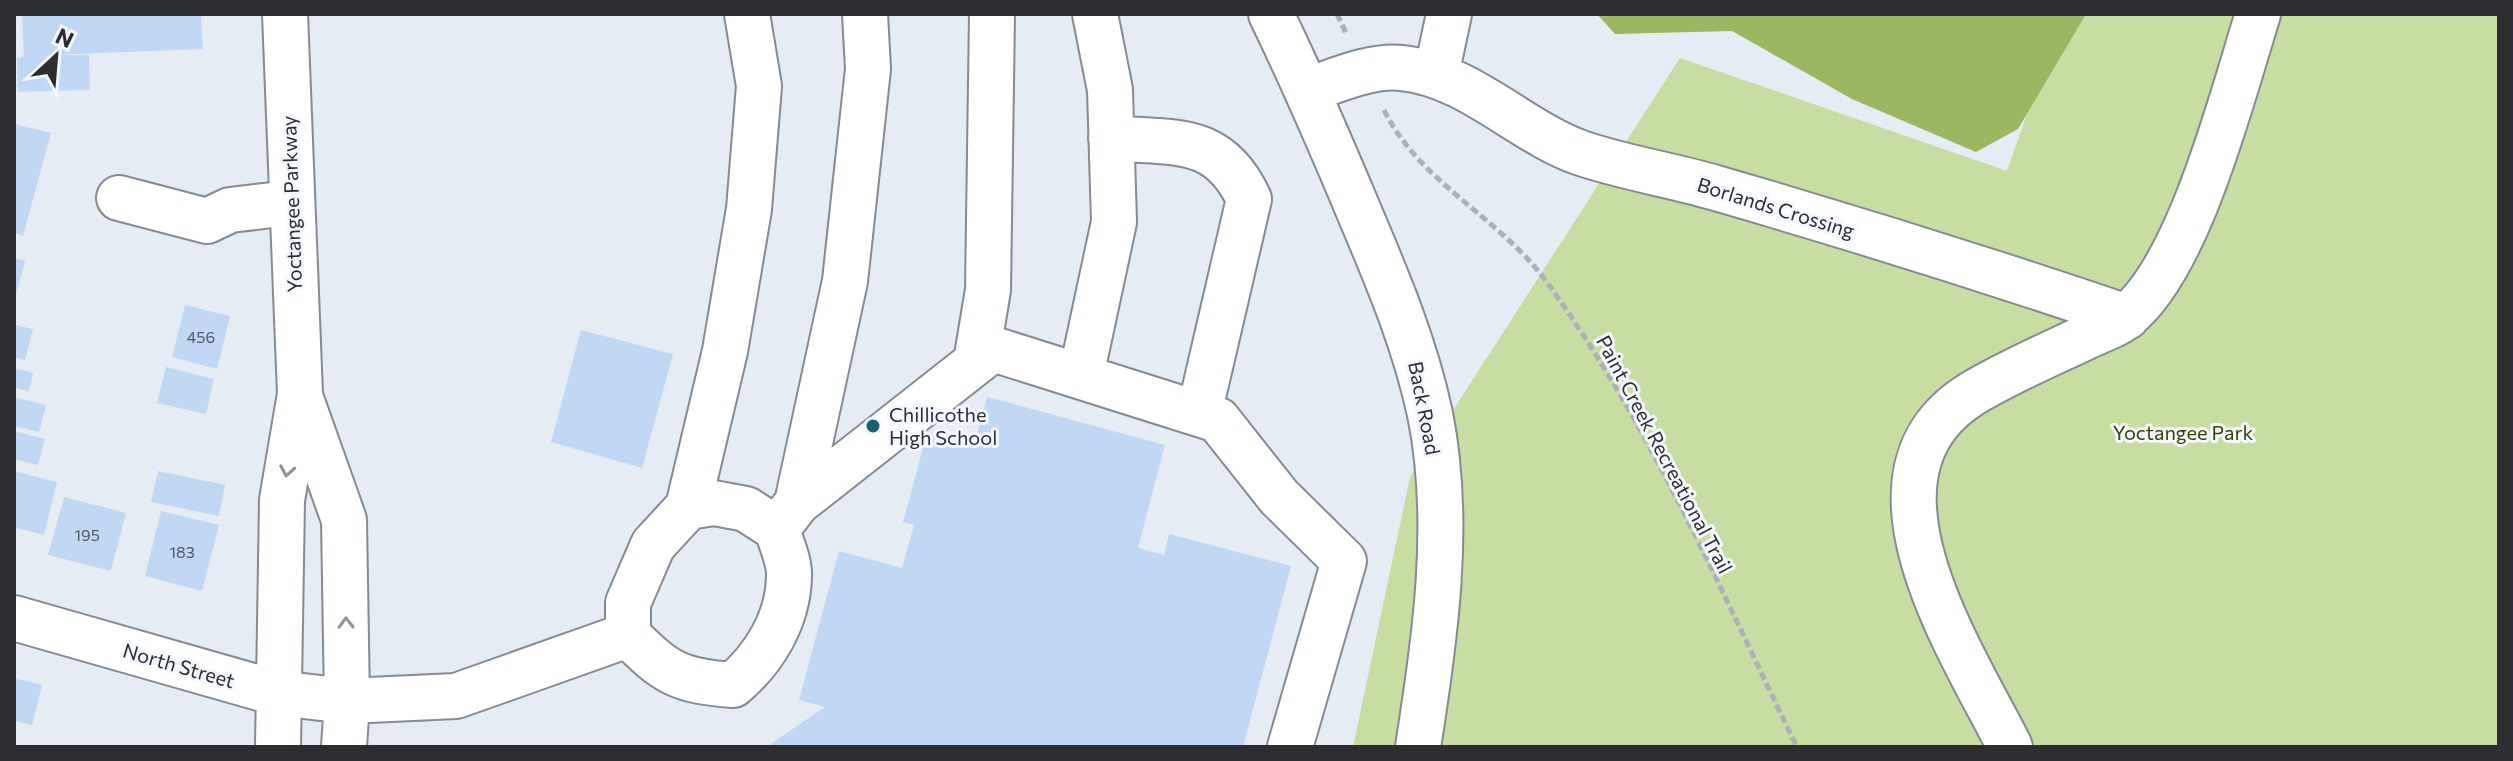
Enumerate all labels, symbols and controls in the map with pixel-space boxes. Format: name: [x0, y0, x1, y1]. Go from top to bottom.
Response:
north arrow: [16, 16, 96, 96]
text: N: [52, 22, 78, 53]
street label: Yoctangee Parkway: [276, 115, 306, 293]
street label: Borlands Crossing: [1695, 172, 1858, 242]
house number: 456: [187, 327, 215, 346]
street label: Paint Creek Recreational Trail: [1592, 331, 1738, 577]
street label: Back Road: [1404, 359, 1446, 457]
place label: Chillicothe High School: [889, 402, 997, 449]
marker: Chillicothe High School: [864, 417, 882, 435]
park label: Yoctangee Park: [2113, 420, 2253, 444]
one-way arrow: [279, 464, 296, 477]
house number: 195: [74, 525, 100, 544]
house number: 183: [169, 542, 195, 561]
one-way arrow: [337, 616, 355, 629]
street label: North Street: [120, 638, 238, 692]

